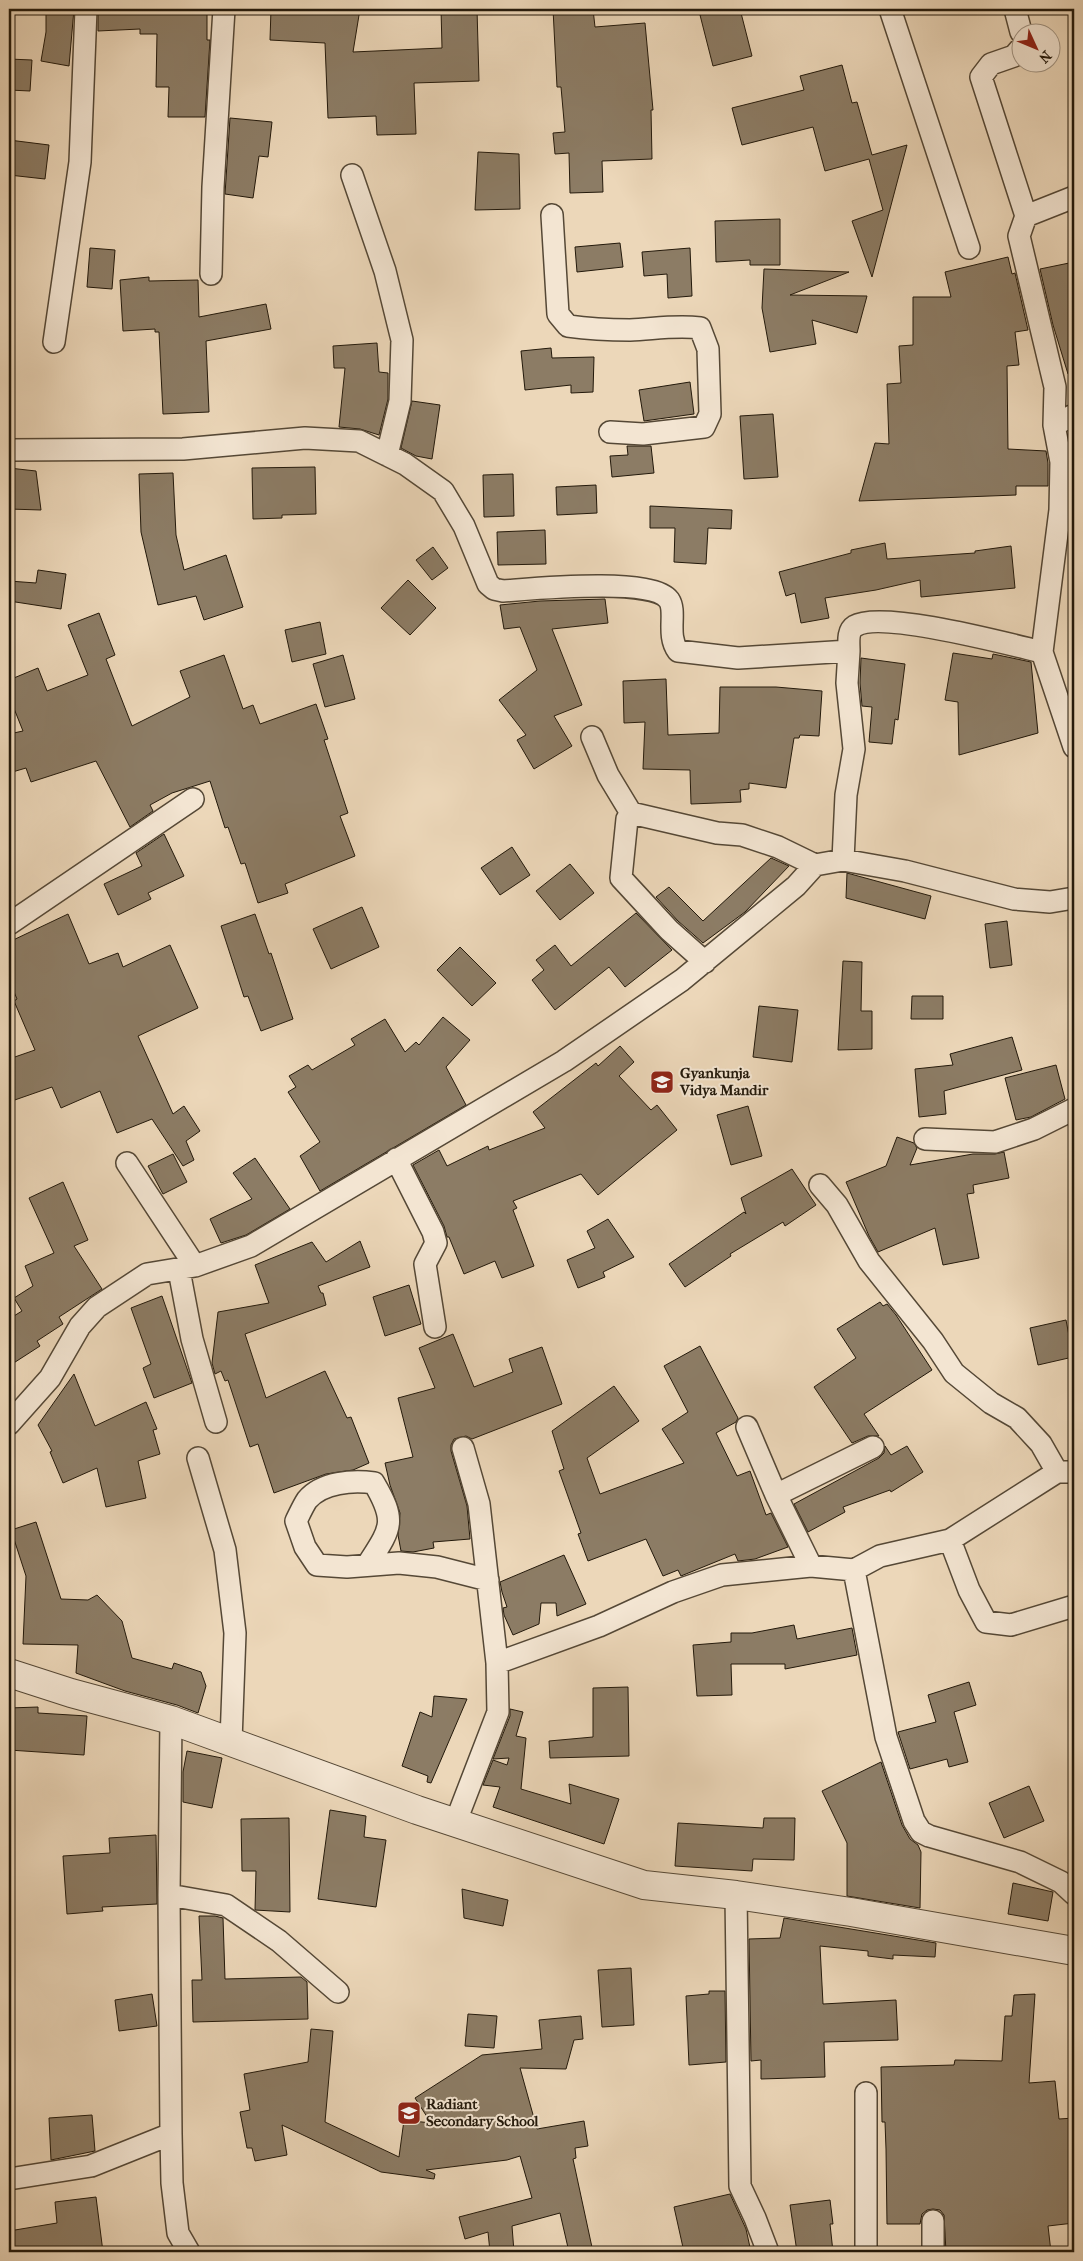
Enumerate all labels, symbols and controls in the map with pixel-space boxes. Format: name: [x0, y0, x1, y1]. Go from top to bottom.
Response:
north arrow: [1010, 22, 1060, 72]
text: N: [1035, 47, 1055, 67]
place label: Gyankunja Vidya Mandir: [679, 1064, 769, 1099]
school or university icon: Gyankunja Vidya Mandir: [649, 1069, 675, 1095]
place label: Radiant Secondary School: [426, 2095, 539, 2130]
school or university icon: Radiant Secondary School: [396, 2100, 422, 2126]

